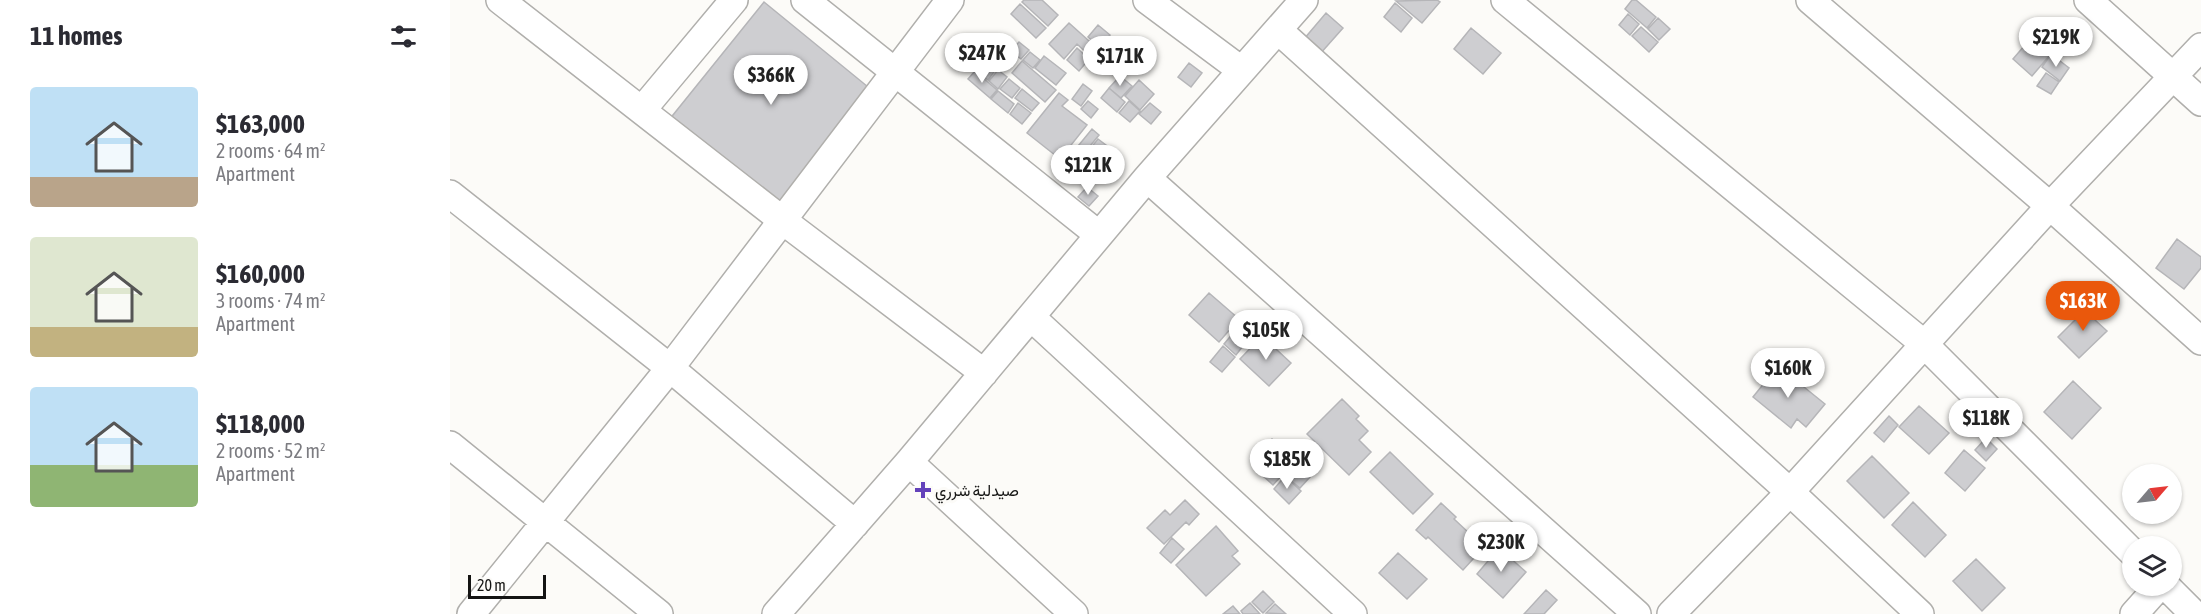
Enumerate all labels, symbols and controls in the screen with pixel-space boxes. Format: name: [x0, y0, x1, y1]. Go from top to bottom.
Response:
pin: $219K: [2014, 17, 2098, 68]
icon: filters: [387, 20, 420, 53]
text: 11 homes: [30, 21, 123, 51]
text: $219K: [2033, 25, 2079, 48]
pin: $247K: [940, 33, 1024, 84]
pin: $171K: [1078, 36, 1162, 87]
text: $247K: [959, 41, 1005, 64]
text: $171K: [1097, 44, 1143, 67]
pin: $366K: [729, 55, 813, 106]
text: $366K: [748, 63, 794, 86]
text: $163,000: [216, 109, 305, 139]
icon: home: [78, 111, 150, 183]
text: 2 rooms · 64 m²: [216, 139, 326, 162]
pin: $121K: [1046, 145, 1130, 196]
text: $121K: [1065, 153, 1111, 176]
text: Apartment: [216, 162, 295, 185]
text: $160,000: [216, 259, 305, 289]
icon: home: [78, 261, 150, 333]
pin: $163K: [2041, 281, 2125, 332]
text: 3 rooms · 74 m²: [216, 289, 326, 312]
text: $163K: [2060, 289, 2106, 312]
pin: $105K: [1224, 310, 1308, 361]
text: Apartment: [216, 312, 295, 335]
text: $105K: [1243, 318, 1289, 341]
pin: $160K: [1746, 348, 1830, 399]
text: $160K: [1765, 356, 1811, 379]
pin: $118K: [1944, 398, 2028, 449]
text: $118K: [1963, 406, 2009, 429]
text: $118,000: [216, 409, 305, 439]
icon: home: [78, 411, 150, 483]
text: 2 rooms · 52 m²: [216, 439, 326, 462]
pin: $185K: [1245, 439, 1329, 490]
text: $185K: [1264, 447, 1310, 470]
text: Apartment: [216, 462, 295, 485]
north arrow: [2122, 464, 2182, 524]
map controls: [2122, 464, 2182, 596]
place label: صيدلية شرري: [935, 481, 1019, 504]
marker: صيدلية شرري: [916, 483, 930, 497]
pin: $230K: [1459, 522, 1543, 573]
text: $230K: [1478, 530, 1524, 553]
button: layers: [2122, 536, 2182, 596]
scale bar: [468, 572, 546, 600]
text: 20 m: [477, 576, 506, 594]

